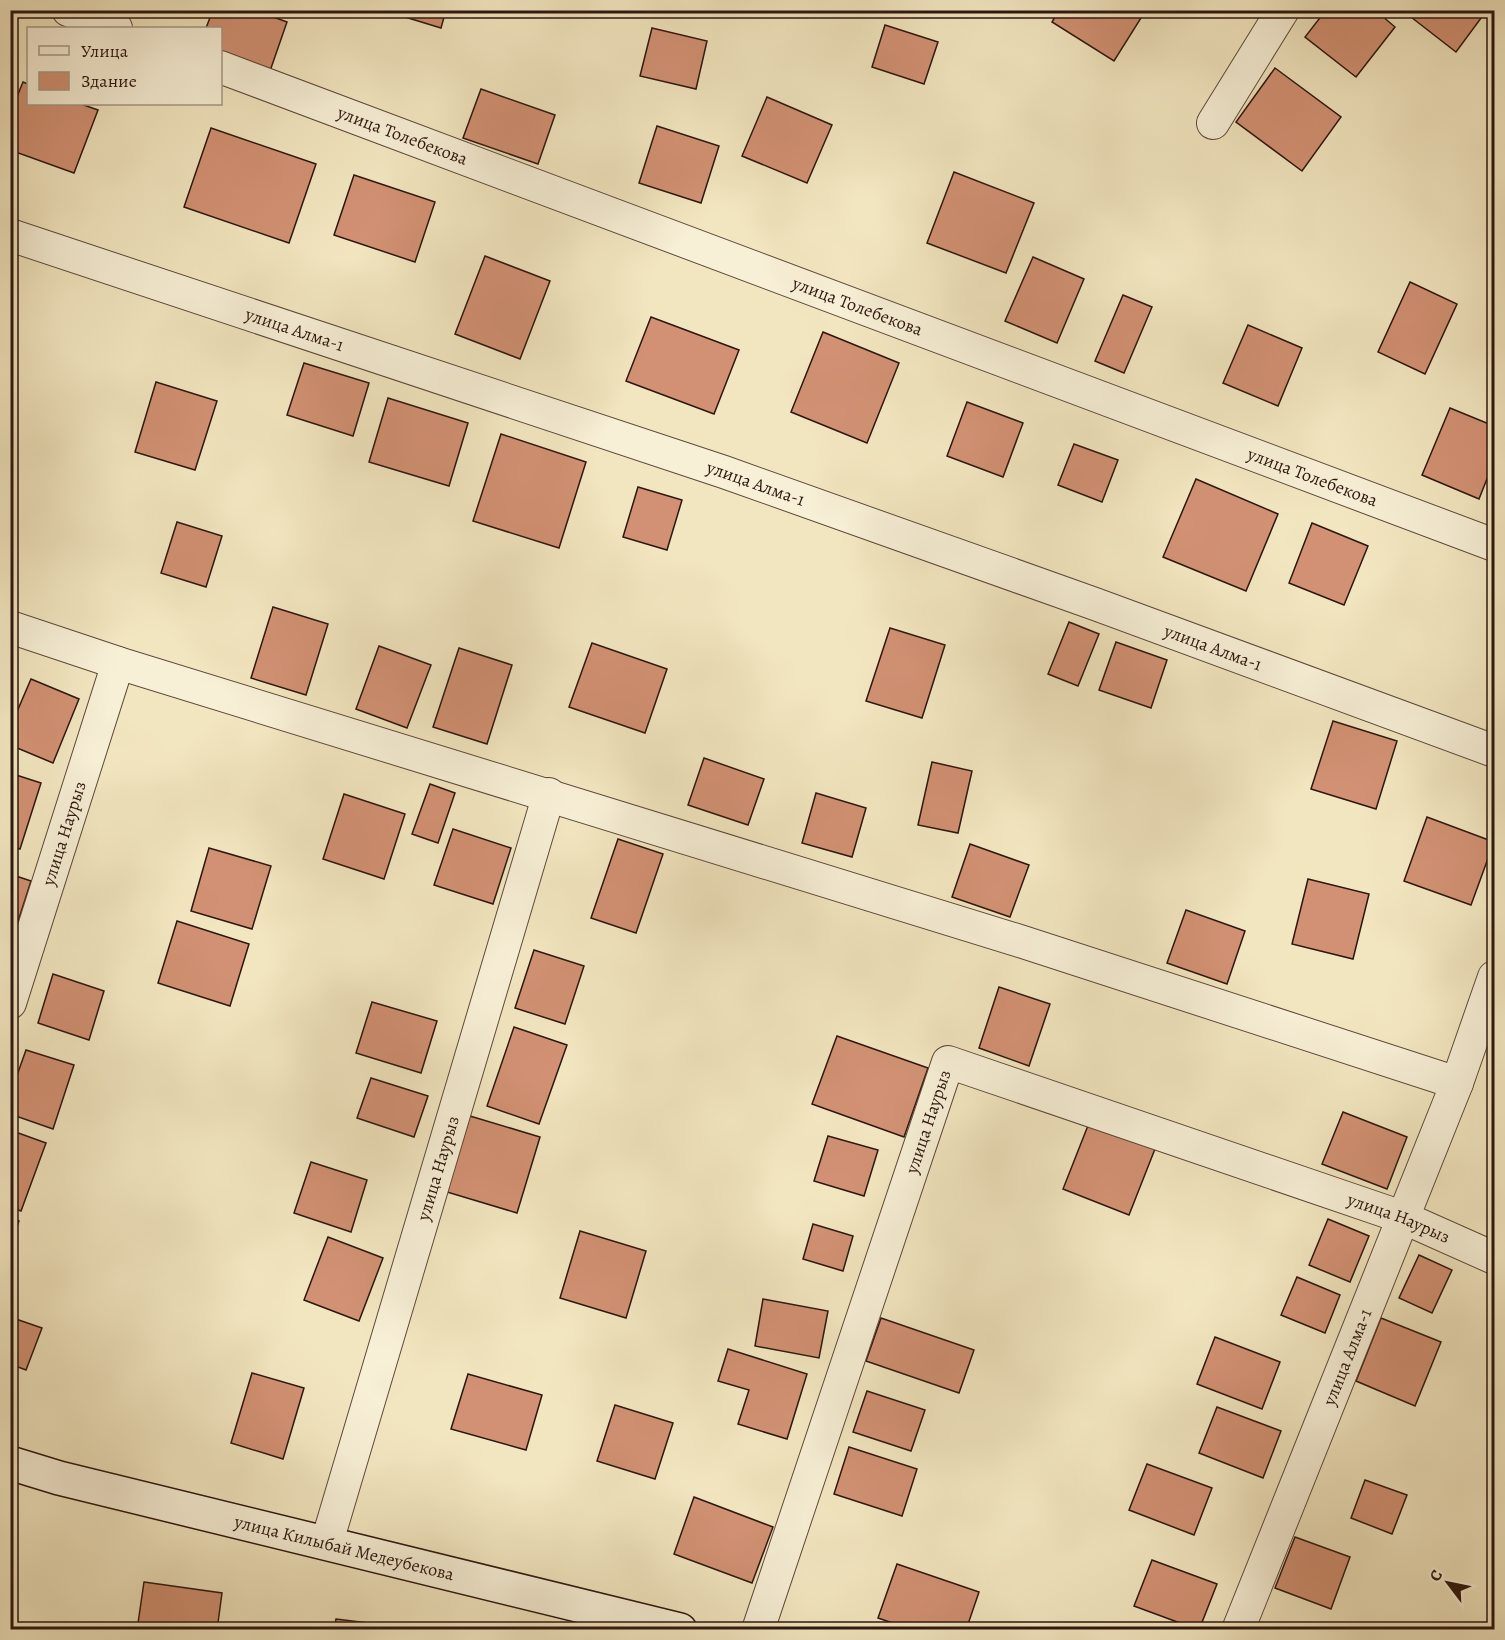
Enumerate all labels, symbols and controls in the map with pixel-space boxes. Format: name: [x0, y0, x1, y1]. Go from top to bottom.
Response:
legend: [27, 27, 222, 105]
text: Улица: [81, 39, 129, 63]
text: Здание: [81, 69, 137, 93]
street label: улица Толебекова: [333, 100, 472, 171]
street label: улица Толебекова: [788, 271, 927, 342]
street label: улица Алма-1: [241, 302, 347, 357]
street label: улица Толебекова: [1243, 441, 1382, 513]
street label: улица Алма-1: [703, 455, 808, 512]
street label: улица Алма-1: [1160, 618, 1265, 676]
street label: улица Наурыз: [36, 778, 92, 889]
street label: улица Наурыз: [899, 1067, 957, 1178]
street label: улица Наурыз: [411, 1113, 465, 1224]
street label: улица Наурыз: [1343, 1187, 1454, 1249]
street label: улица Алма-1: [1317, 1305, 1377, 1410]
street label: улица Килыбай Медеубекова: [231, 1509, 457, 1586]
north arrow: [1418, 1553, 1478, 1613]
text: С: [1424, 1565, 1448, 1586]

